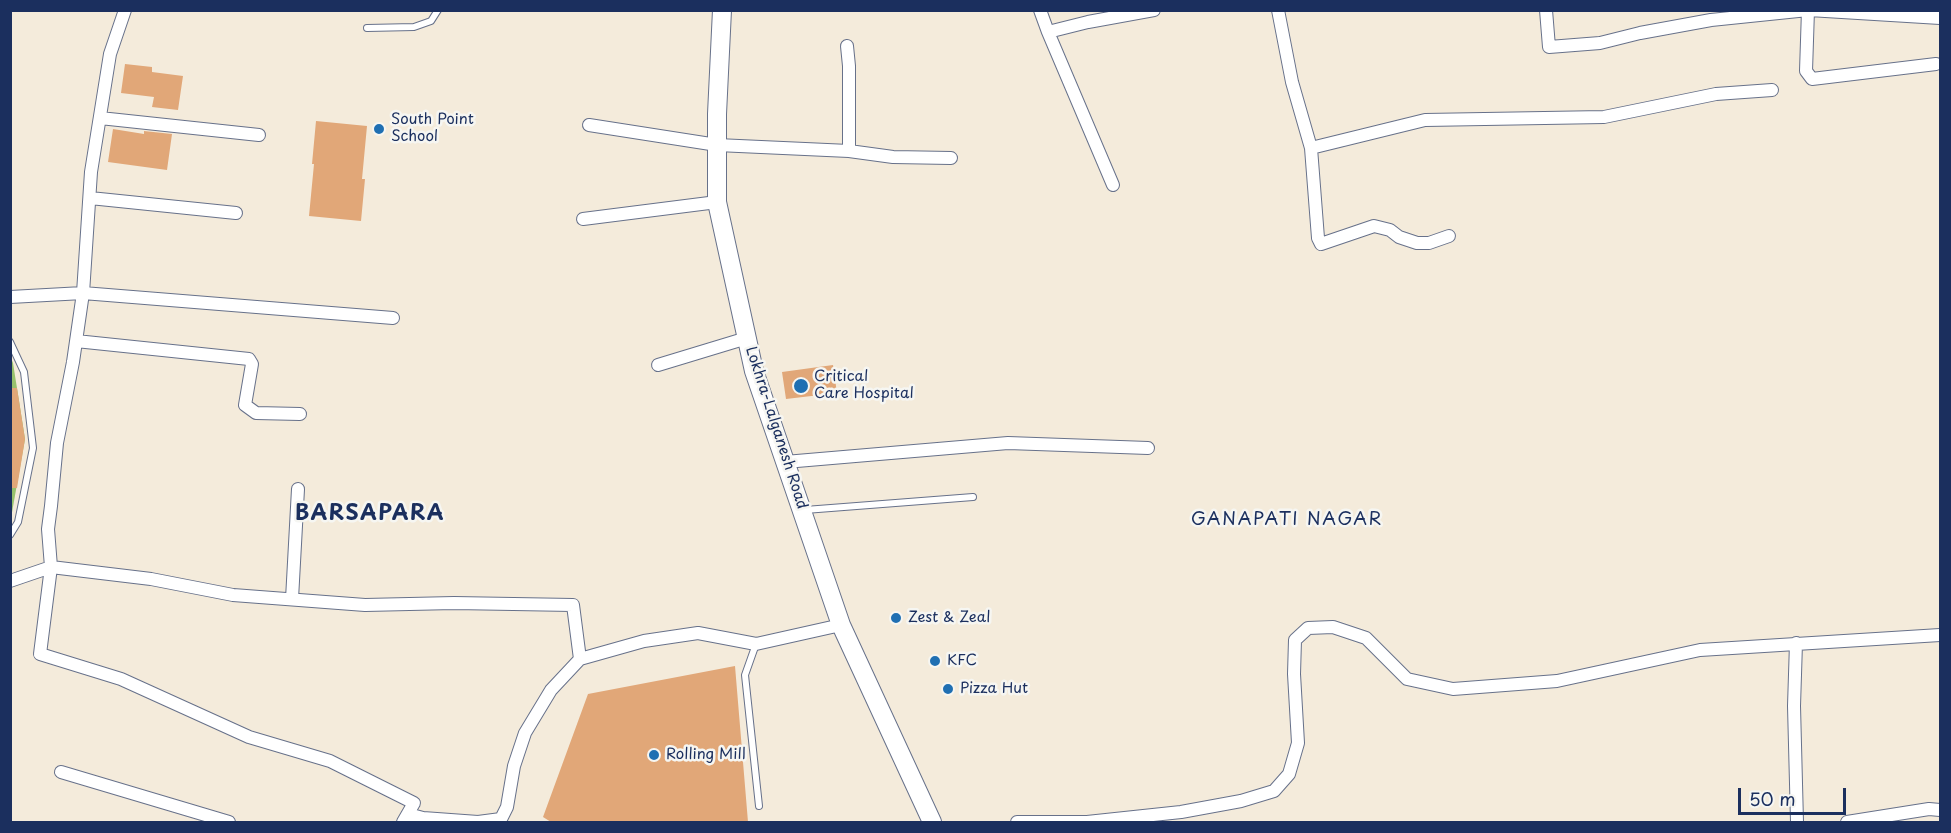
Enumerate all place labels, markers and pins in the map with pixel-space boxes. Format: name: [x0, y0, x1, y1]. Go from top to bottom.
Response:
place label: South Point School: [391, 111, 474, 146]
marker: South Point School: [372, 122, 386, 136]
place label: Critical Care Hospital: [814, 368, 914, 403]
marker: Critical Care Hospital: [792, 377, 810, 395]
place label: Zest & Zeal: [908, 609, 990, 627]
marker: Zest & Zeal: [889, 611, 903, 625]
place label: KFC: [947, 652, 977, 670]
marker: KFC: [928, 654, 942, 668]
place label: Pizza Hut: [960, 680, 1028, 698]
marker: Pizza Hut: [941, 682, 955, 696]
place label: Rolling Mill: [666, 746, 746, 764]
marker: Rolling Mill: [647, 748, 661, 762]

